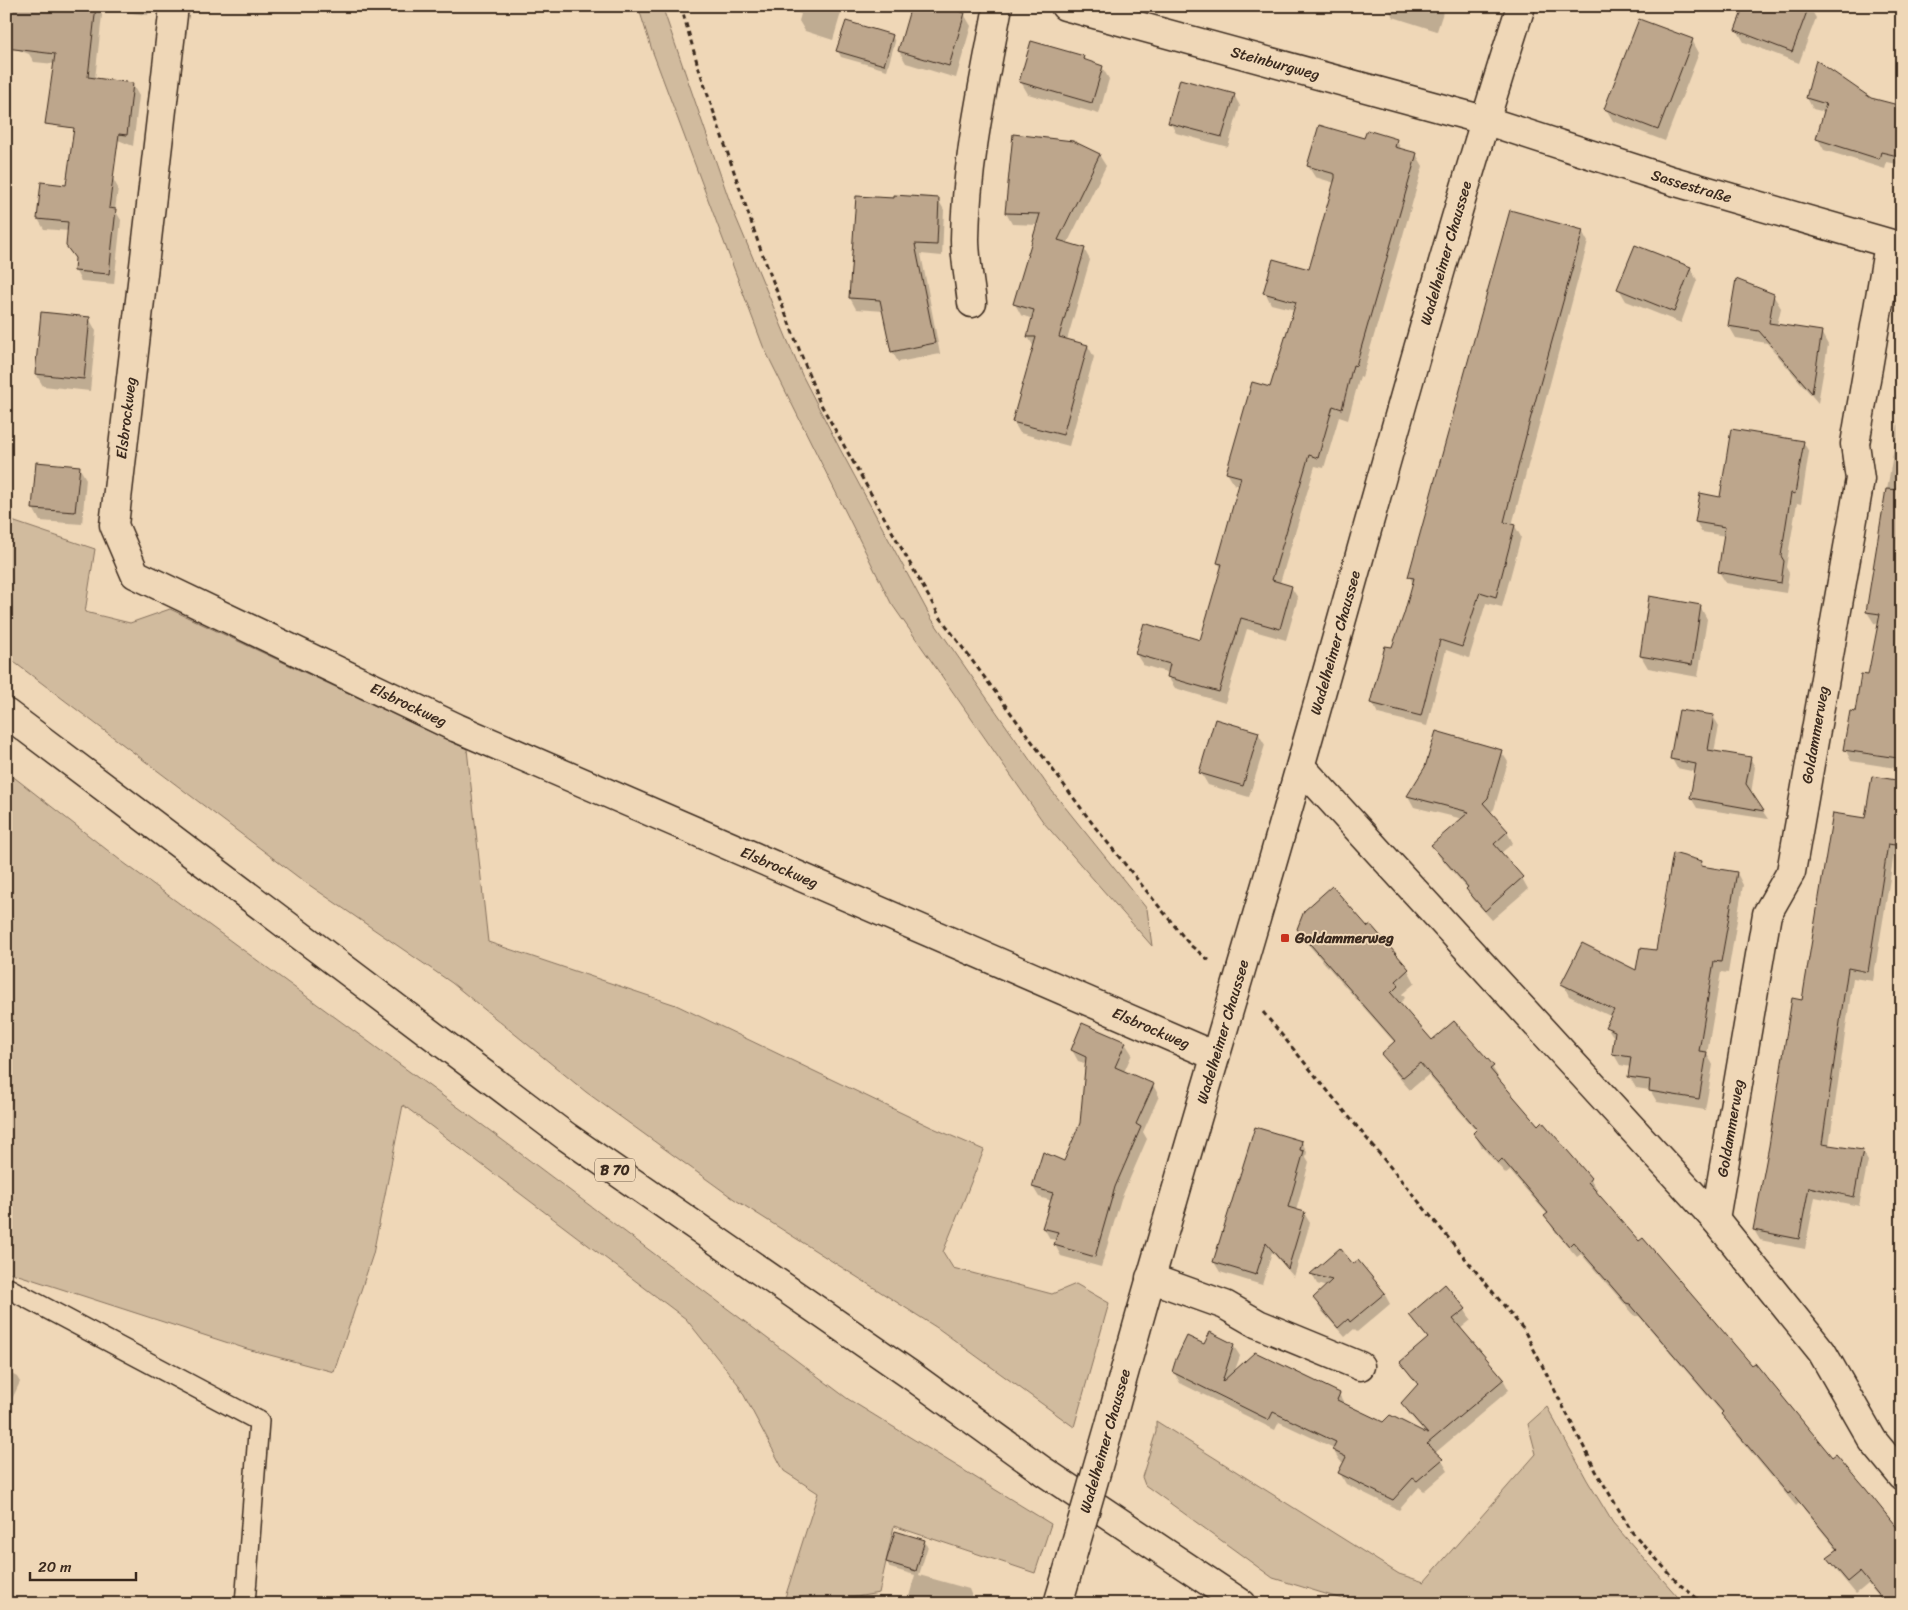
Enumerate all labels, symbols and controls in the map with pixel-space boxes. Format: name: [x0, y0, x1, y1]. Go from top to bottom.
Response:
street label: Steinburgweg: [1228, 39, 1323, 88]
street label: Sassestraße: [1648, 162, 1735, 210]
street label: Wadelheimer Chaussee: [1412, 178, 1479, 328]
street label: Elsbrockweg: [108, 375, 144, 460]
street label: Wadelheimer Chaussee: [1303, 567, 1368, 718]
street label: Elsbrockweg: [366, 675, 452, 735]
street label: Goldammerweg: [1794, 683, 1837, 786]
street label: Elsbrockweg: [736, 839, 823, 896]
place label: Goldammerweg: [1294, 925, 1394, 951]
marker: Goldammerweg: [1279, 932, 1291, 944]
street label: Wadelheimer Chaussee: [1189, 956, 1256, 1107]
street label: Elsbrockweg: [1108, 1000, 1194, 1057]
street label: Goldammerweg: [1709, 1077, 1752, 1179]
road number: B 70: [595, 1158, 635, 1182]
street label: Wadelheimer Chaussee: [1072, 1366, 1138, 1516]
scale bar: [30, 1550, 136, 1582]
text: 20 m: [38, 1554, 72, 1580]

